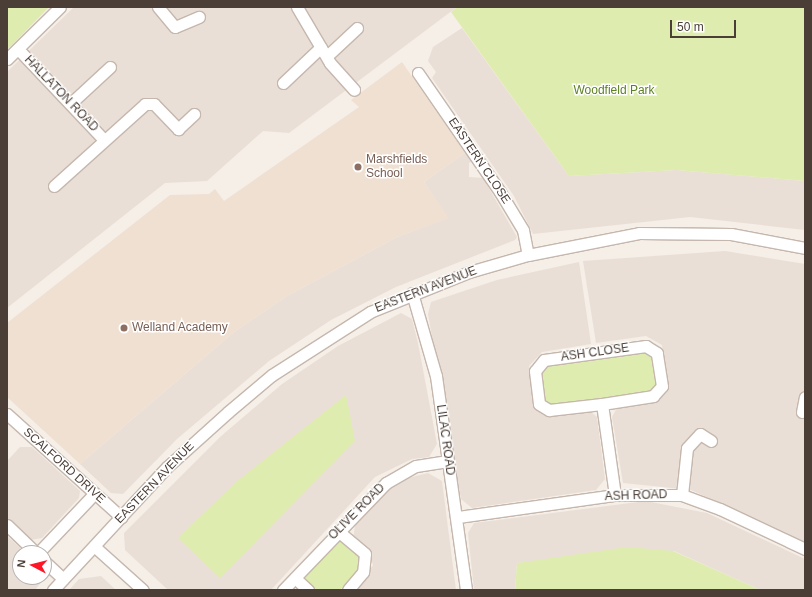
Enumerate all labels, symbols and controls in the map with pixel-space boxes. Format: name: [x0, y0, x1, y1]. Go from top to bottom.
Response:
scale bar: [672, 12, 738, 38]
text: 50 m: [677, 20, 704, 34]
street label: HALLATON ROAD: [21, 53, 101, 135]
park label: Woodfield Park: [573, 84, 655, 98]
street label: EASTERN CLOSE: [445, 115, 513, 207]
place label: Marshfields School: [366, 153, 427, 181]
marker: Marshfields School: [353, 162, 363, 172]
street label: EASTERN AVENUE: [373, 264, 479, 316]
place label: Welland Academy: [132, 321, 228, 335]
marker: Welland Academy: [119, 323, 129, 333]
street label: ASH CLOSE: [560, 341, 630, 365]
street label: LILAC ROAD: [433, 404, 457, 476]
street label: SCALFORD DRIVE: [20, 425, 108, 507]
street label: EASTERN AVENUE: [112, 439, 198, 527]
street label: OLIVE ROAD: [326, 481, 388, 543]
street label: ASH ROAD: [604, 488, 668, 504]
north arrow: [12, 545, 52, 585]
text: N: [15, 559, 28, 568]

